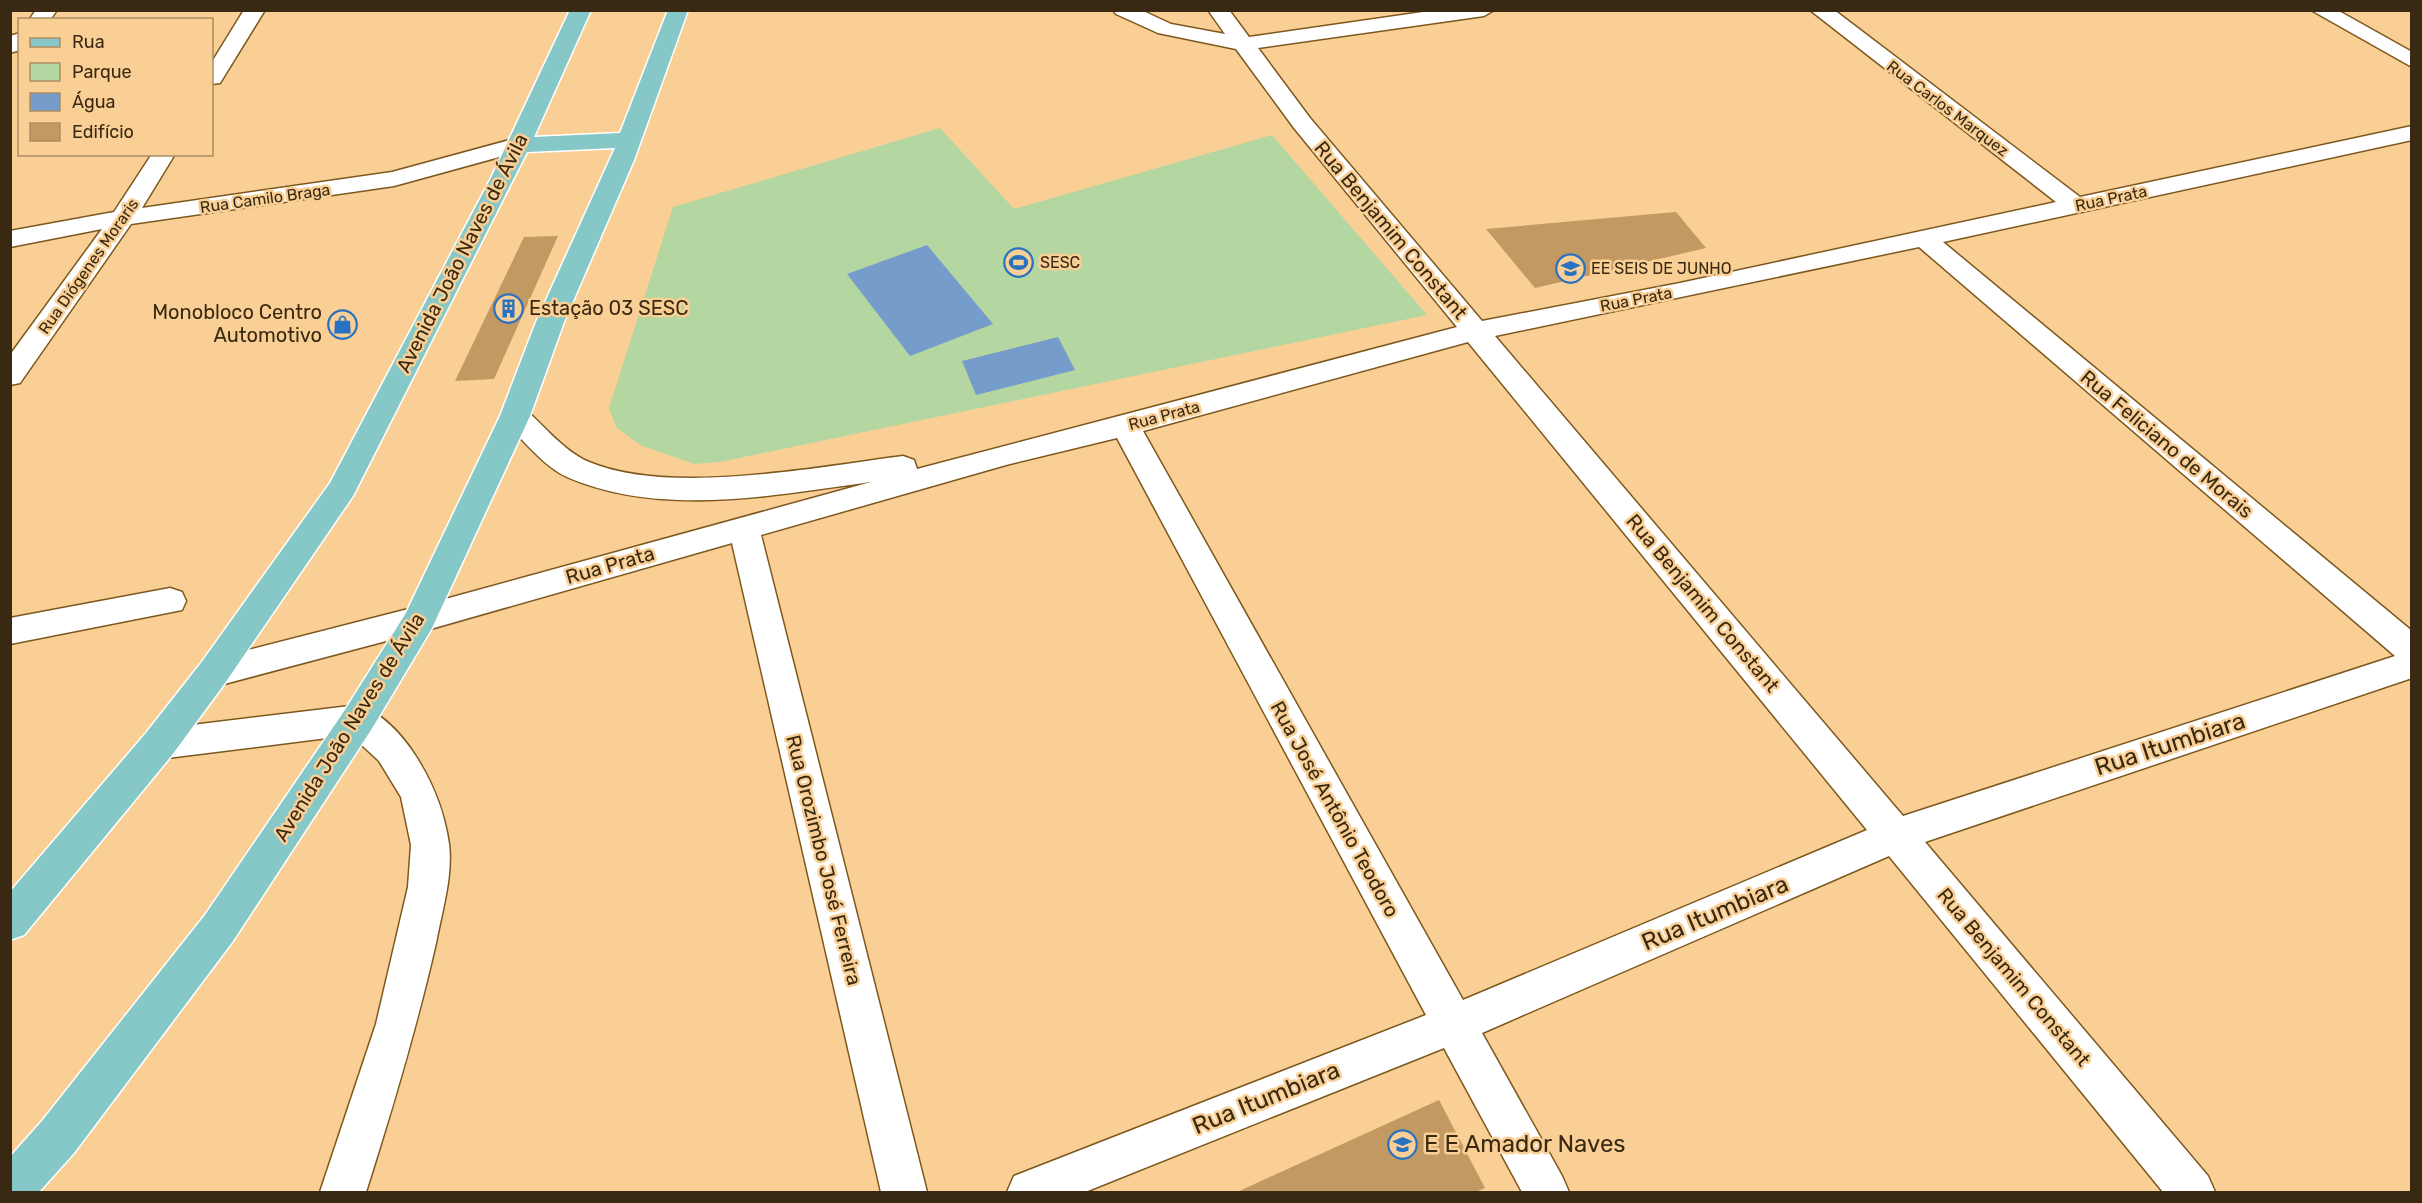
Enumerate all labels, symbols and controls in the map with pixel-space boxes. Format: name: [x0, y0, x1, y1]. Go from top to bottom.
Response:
legend: [18, 18, 213, 156]
text: Rua: [72, 31, 105, 53]
street label: Rua Carlos Marquez: [1883, 56, 2012, 160]
text: Parque: [72, 61, 132, 83]
text: Água: [72, 91, 115, 113]
text: Edifício: [72, 121, 134, 143]
street label: Avenida João Naves de Ávila: [391, 130, 533, 376]
street label: Rua Benjamim Constant: [1310, 136, 1473, 324]
street label: Rua Camilo Braga: [199, 180, 331, 217]
street label: Rua Prata: [2073, 182, 2149, 215]
street label: Rua Diógenes Moraris: [34, 195, 142, 338]
sports icon: SESC: [1003, 246, 1035, 278]
school or university icon: EE SEIS DE JUNHO: [1554, 252, 1586, 284]
place label: SESC: [1040, 253, 1080, 272]
place label: EE SEIS DE JUNHO: [1591, 259, 1732, 278]
street label: Rua Prata: [1598, 283, 1674, 316]
building icon: Estação 03 SESC: [492, 292, 524, 324]
place label: Estação 03 SESC: [529, 296, 689, 320]
place label: Monobloco Centro Automotivo: [152, 300, 322, 347]
shop icon: Monobloco Centro Automotivo: [327, 308, 359, 340]
street label: Rua Feliciano de Morais: [2076, 365, 2258, 523]
street label: Rua Prata: [1126, 397, 1202, 434]
street label: Rua Benjamim Constant: [1622, 509, 1785, 697]
street label: Rua Prata: [563, 541, 657, 589]
street label: Avenida João Naves de Ávila: [269, 608, 429, 846]
street label: Rua José Antônio Teodoro: [1266, 697, 1404, 921]
street label: Rua Itumbiara: [2091, 706, 2249, 782]
street label: Rua Orozimbo José Ferreira: [781, 732, 867, 988]
street label: Rua Itumbiara: [1637, 870, 1793, 956]
street label: Rua Benjamim Constant: [1933, 883, 2096, 1071]
street label: Rua Itumbiara: [1188, 1056, 1344, 1140]
school or university icon: E E Amador Naves: [1387, 1128, 1419, 1160]
place label: E E Amador Naves: [1424, 1130, 1626, 1158]

